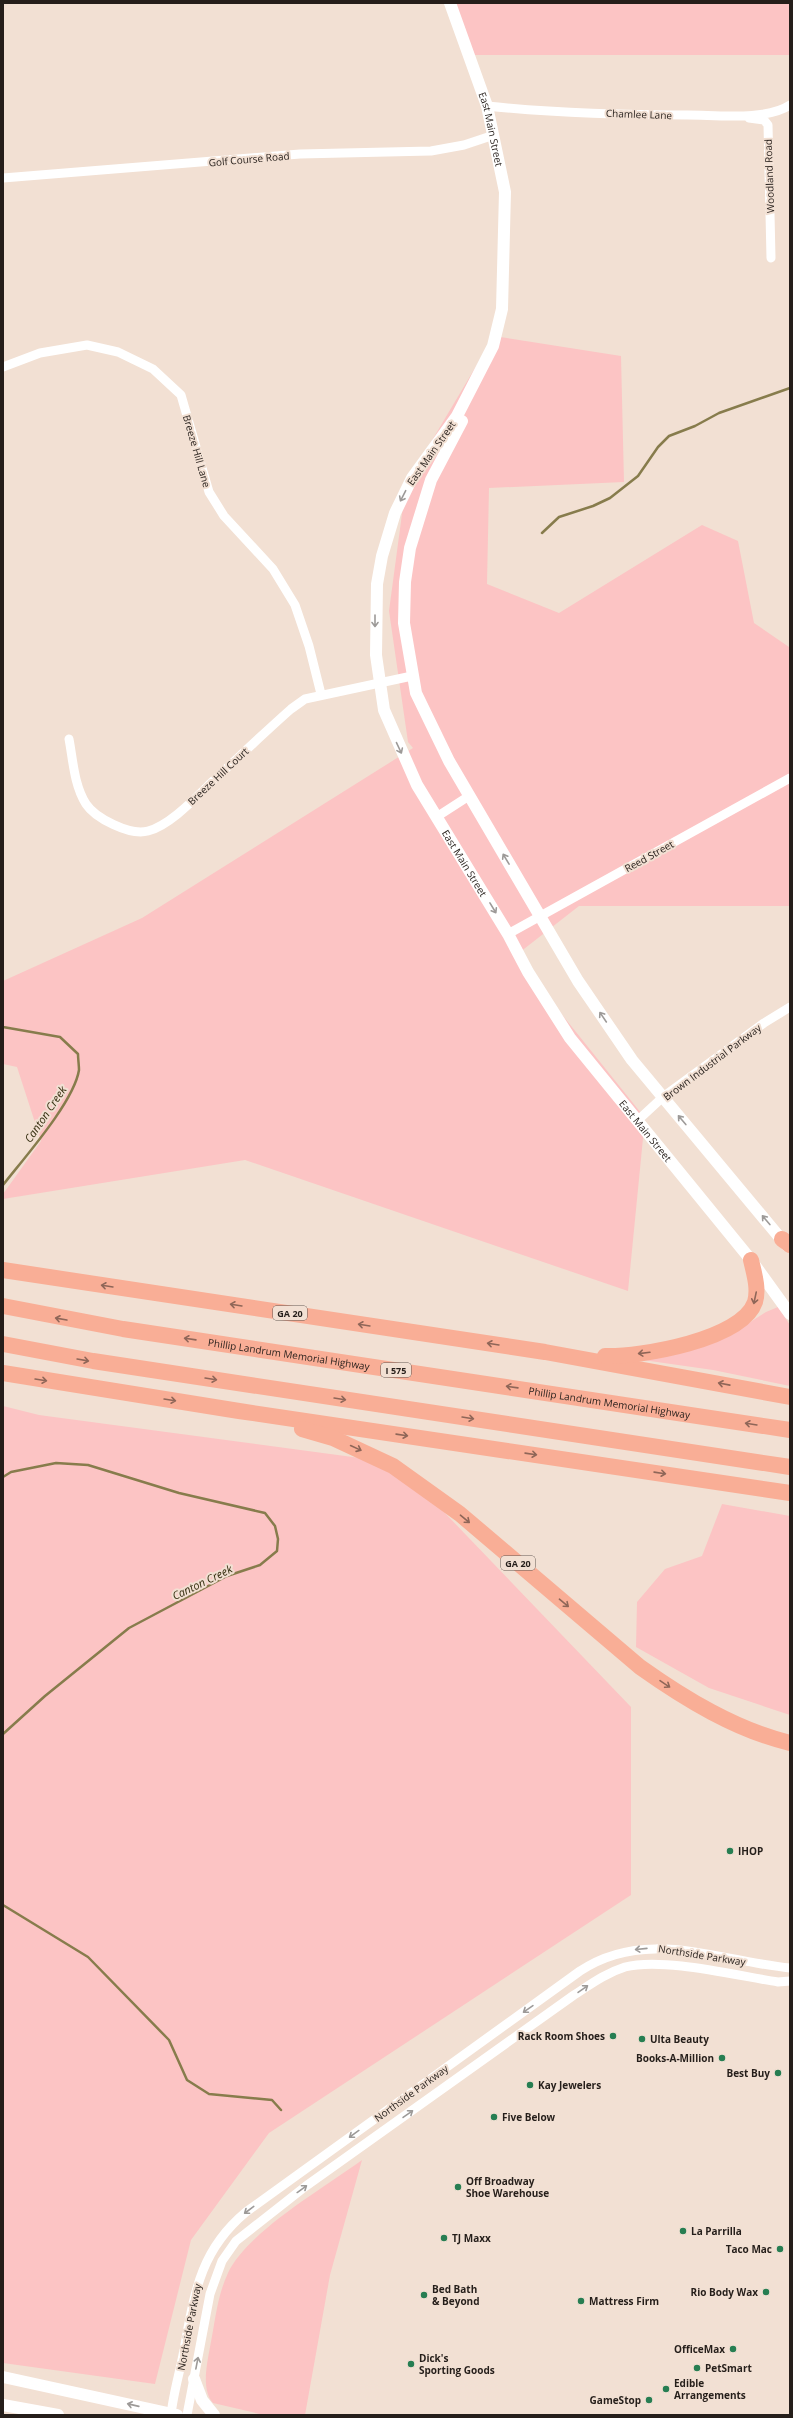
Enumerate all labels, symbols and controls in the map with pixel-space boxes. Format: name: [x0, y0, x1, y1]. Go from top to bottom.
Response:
street label: East Main Street: [476, 90, 507, 168]
street label: Chamlee Lane: [606, 106, 673, 122]
street label: Woodland Road: [761, 139, 777, 213]
street label: Golf Course Road: [208, 148, 290, 170]
street label: Breeze Hill Lane: [180, 413, 214, 489]
street label: East Main Street: [404, 418, 459, 488]
one-way arrow: [399, 490, 406, 502]
one-way arrow: [371, 614, 379, 627]
one-way arrow: [396, 741, 403, 753]
street label: Breeze Hill Court: [185, 744, 252, 808]
street label: East Main Street: [439, 827, 491, 899]
street label: Reed Street: [622, 837, 676, 875]
one-way arrow: [501, 853, 509, 865]
one-way arrow: [489, 902, 497, 914]
one-way arrow: [599, 1012, 607, 1023]
street label: Brown Industrial Parkway: [660, 1020, 765, 1103]
water label: Canton Creek: [21, 1082, 70, 1145]
street label: East Main Street: [616, 1097, 675, 1165]
one-way arrow: [678, 1115, 687, 1126]
one-way arrow: [761, 1214, 770, 1225]
one-way arrow: [101, 1282, 114, 1290]
one-way arrow: [751, 1291, 759, 1304]
one-way arrow: [230, 1301, 243, 1309]
road number: GA 20: [273, 1306, 307, 1320]
one-way arrow: [55, 1315, 68, 1323]
one-way arrow: [358, 1321, 371, 1329]
one-way arrow: [184, 1335, 197, 1343]
street label: Phillip Landrum Memorial Highway: [207, 1335, 372, 1373]
one-way arrow: [487, 1340, 500, 1348]
one-way arrow: [638, 1349, 651, 1357]
one-way arrow: [76, 1356, 89, 1364]
road number: I 575: [381, 1363, 411, 1377]
one-way arrow: [204, 1375, 217, 1383]
one-way arrow: [34, 1376, 47, 1384]
one-way arrow: [718, 1380, 731, 1388]
one-way arrow: [506, 1383, 519, 1391]
street label: Phillip Landrum Memorial Highway: [528, 1383, 692, 1422]
one-way arrow: [333, 1395, 346, 1403]
one-way arrow: [163, 1396, 176, 1404]
one-way arrow: [461, 1414, 474, 1422]
one-way arrow: [745, 1420, 758, 1428]
one-way arrow: [395, 1431, 408, 1439]
one-way arrow: [350, 1445, 362, 1452]
one-way arrow: [524, 1450, 537, 1458]
one-way arrow: [653, 1469, 666, 1477]
one-way arrow: [459, 1514, 470, 1523]
road number: GA 20: [501, 1556, 535, 1570]
water label: Canton Creek: [169, 1561, 235, 1603]
one-way arrow: [559, 1598, 569, 1607]
one-way arrow: [659, 1680, 670, 1688]
place label: IHOP: [738, 1844, 763, 1858]
marker: IHOP: [725, 1846, 735, 1856]
street label: Northside Parkway: [657, 1941, 748, 1969]
one-way arrow: [635, 1945, 648, 1952]
one-way arrow: [577, 1985, 588, 1993]
one-way arrow: [522, 2005, 533, 2013]
place label: Rack Room Shoes: [518, 2029, 605, 2043]
marker: Rack Room Shoes: [608, 2031, 618, 2041]
place label: Ulta Beauty: [650, 2032, 709, 2046]
marker: Ulta Beauty: [637, 2034, 647, 2044]
place label: Books-A-Million: [636, 2051, 714, 2065]
marker: Books-A-Million: [717, 2053, 727, 2063]
street label: Northside Parkway: [371, 2061, 452, 2125]
place label: Best Buy: [726, 2066, 770, 2080]
marker: Best Buy: [773, 2068, 783, 2078]
place label: Kay Jewelers: [538, 2078, 601, 2092]
marker: Kay Jewelers: [525, 2080, 535, 2090]
one-way arrow: [403, 2110, 414, 2118]
place label: Five Below: [502, 2110, 556, 2124]
marker: Five Below: [489, 2112, 499, 2122]
one-way arrow: [349, 2130, 360, 2138]
place label: Off Broadway Shoe Warehouse: [466, 2174, 549, 2200]
marker: Off Broadway Shoe Warehouse: [453, 2182, 463, 2192]
one-way arrow: [297, 2185, 308, 2193]
one-way arrow: [243, 2206, 254, 2214]
place label: La Parrilla: [691, 2224, 742, 2238]
marker: La Parrilla: [678, 2226, 688, 2236]
place label: TJ Maxx: [452, 2231, 491, 2245]
marker: TJ Maxx: [439, 2233, 449, 2243]
place label: Taco Mac: [726, 2242, 772, 2256]
marker: Taco Mac: [775, 2244, 785, 2254]
street label: Northside Parkway: [174, 2281, 204, 2372]
place label: Bed Bath & Beyond: [432, 2282, 480, 2308]
place label: Rio Body Wax: [691, 2285, 758, 2299]
marker: Rio Body Wax: [761, 2287, 771, 2297]
marker: Bed Bath & Beyond: [419, 2290, 429, 2300]
place label: Mattress Firm: [589, 2294, 659, 2308]
marker: Mattress Firm: [576, 2296, 586, 2306]
place label: OfficeMax: [674, 2342, 725, 2356]
marker: OfficeMax: [728, 2344, 738, 2354]
place label: Dick's Sporting Goods: [419, 2351, 495, 2377]
one-way arrow: [193, 2357, 201, 2370]
marker: Dick's Sporting Goods: [406, 2359, 416, 2369]
place label: PetSmart: [705, 2361, 752, 2375]
marker: PetSmart: [692, 2363, 702, 2373]
place label: Edible Arrangements: [674, 2376, 746, 2402]
marker: Edible Arrangements: [661, 2384, 671, 2394]
place label: GameStop: [590, 2393, 641, 2407]
marker: GameStop: [644, 2395, 654, 2405]
one-way arrow: [127, 2401, 140, 2409]

